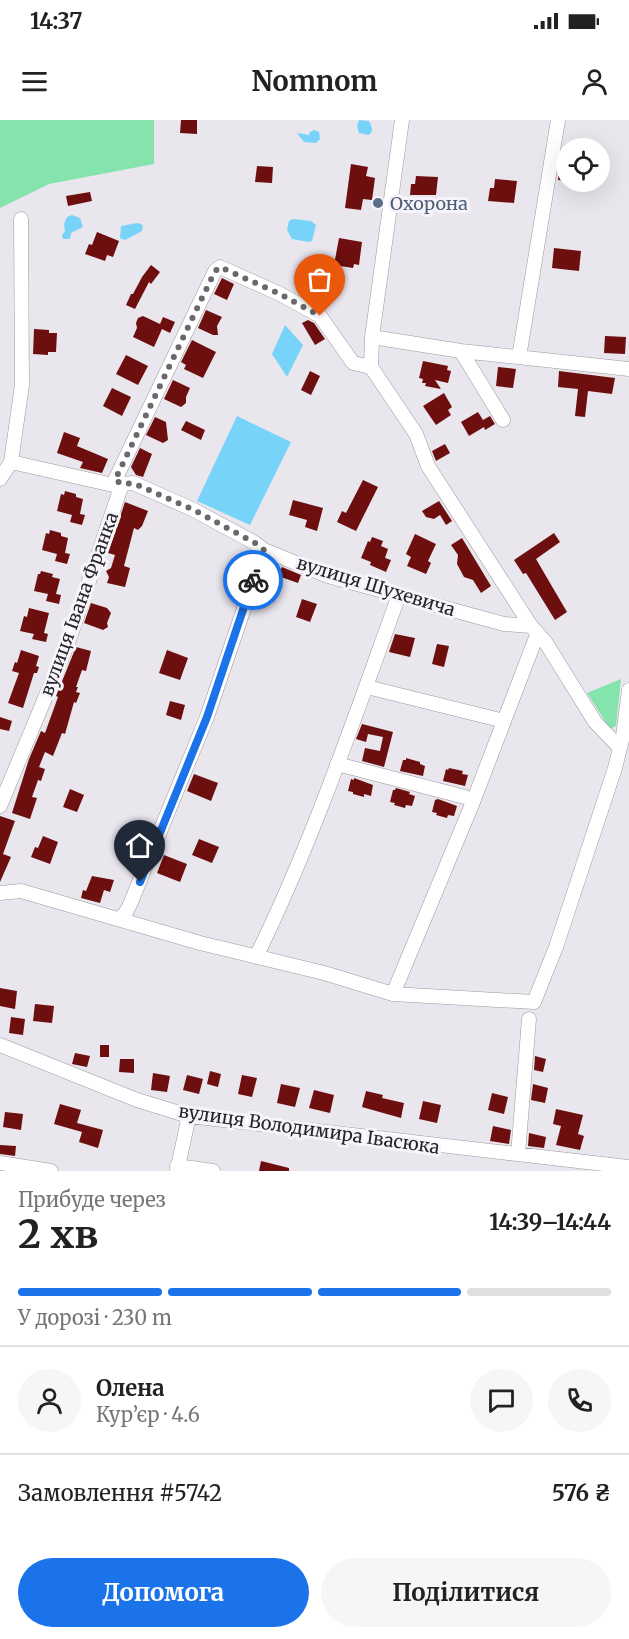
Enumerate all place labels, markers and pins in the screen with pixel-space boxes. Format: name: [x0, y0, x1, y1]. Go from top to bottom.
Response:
place label: Охорона: [390, 192, 468, 215]
marker: Охорона: [371, 196, 385, 210]
pin: [294, 254, 345, 316]
pin: [114, 820, 165, 882]

